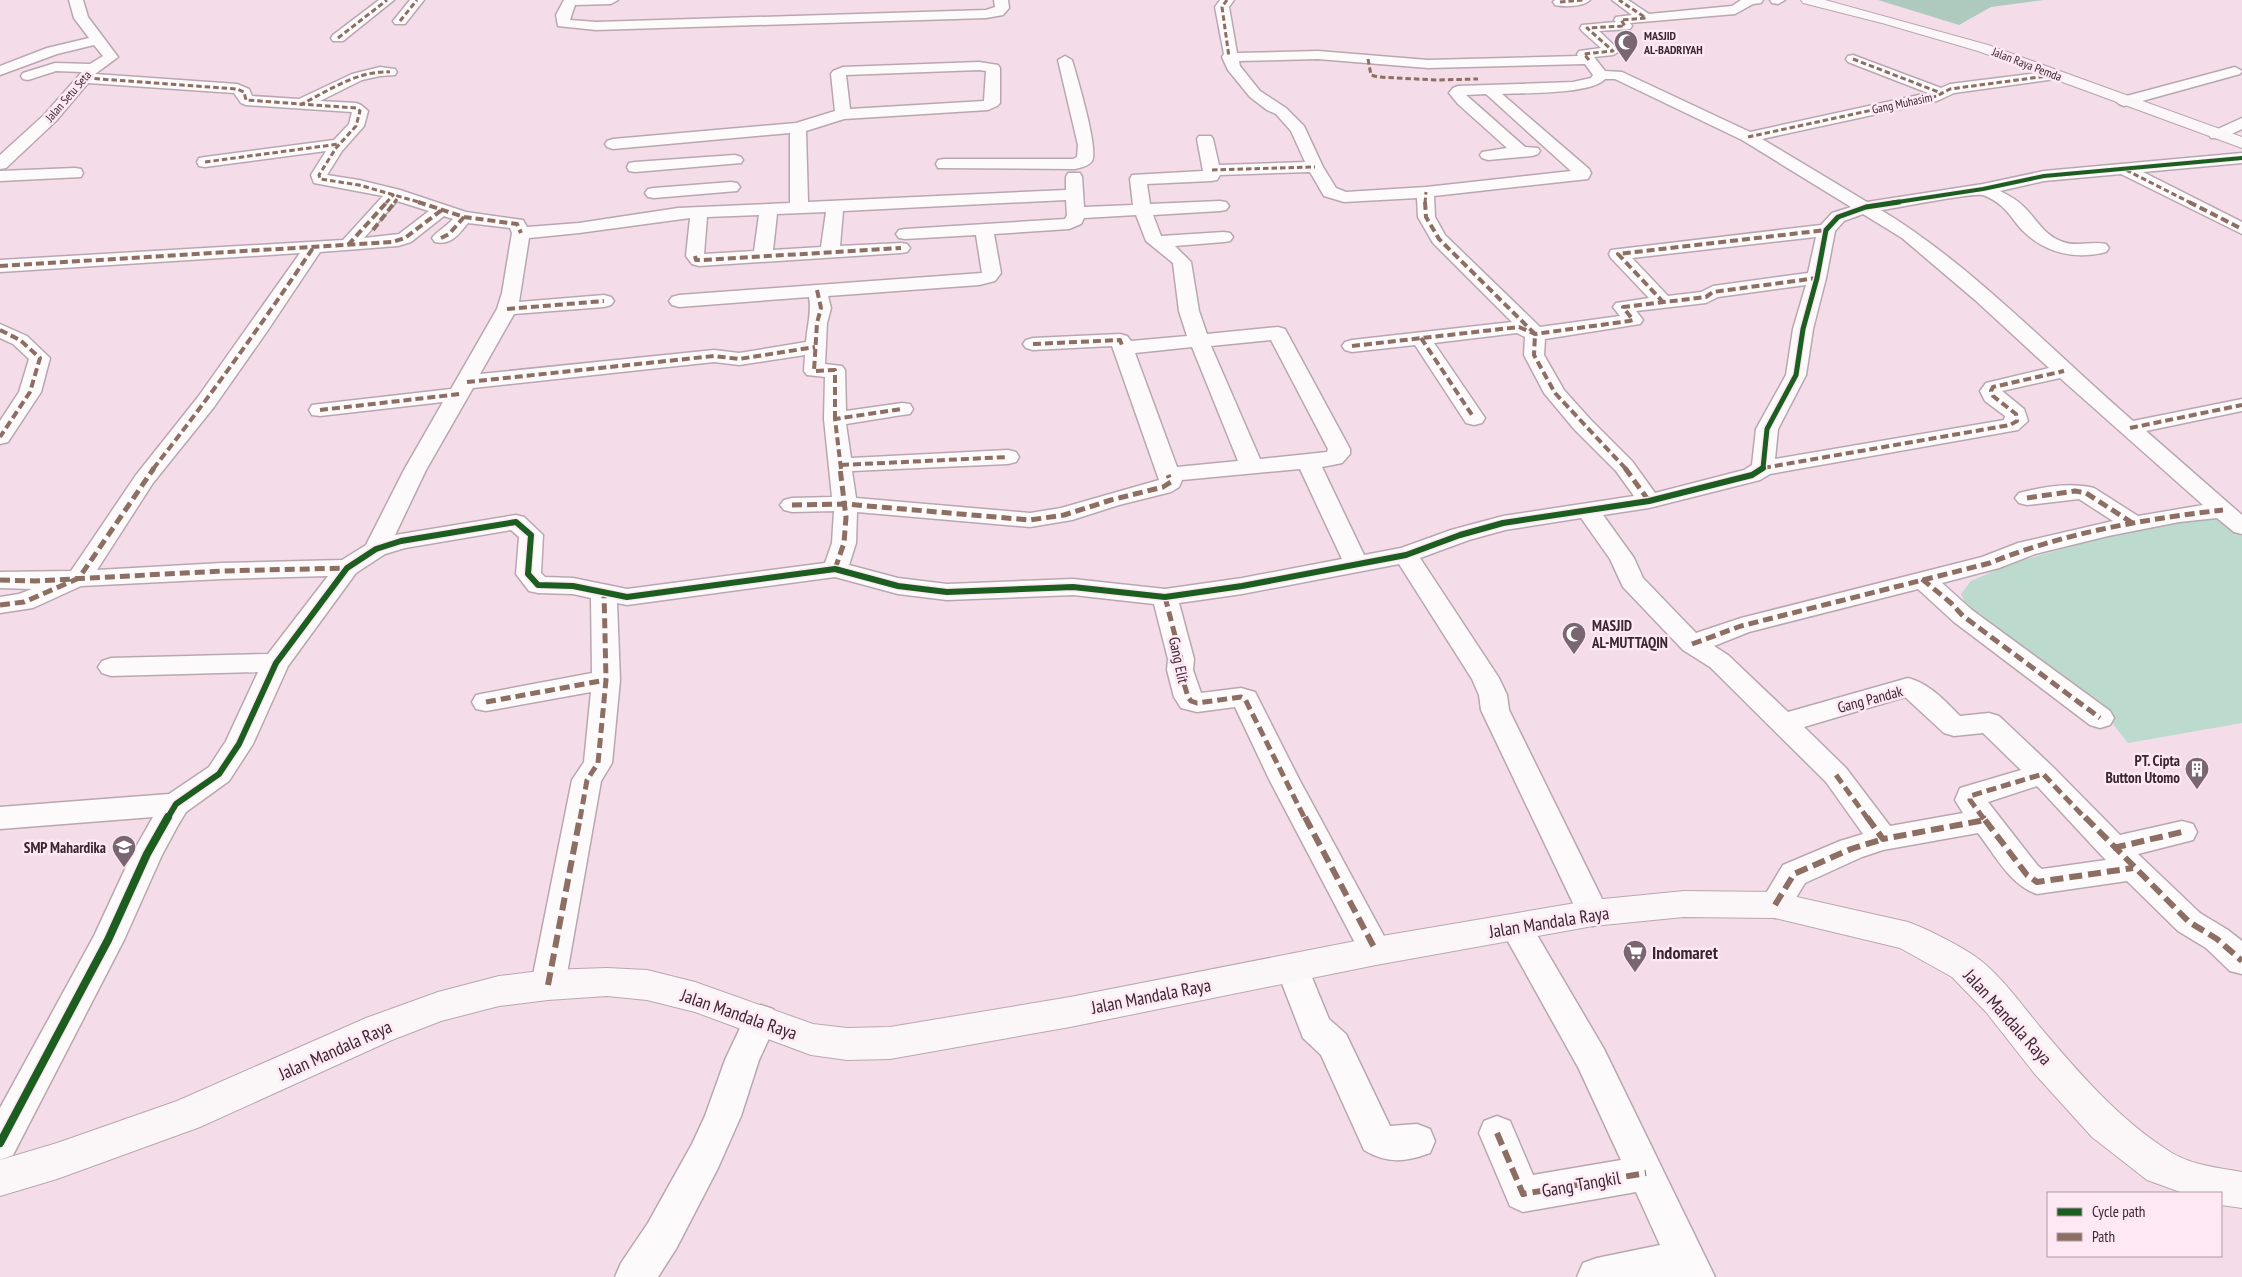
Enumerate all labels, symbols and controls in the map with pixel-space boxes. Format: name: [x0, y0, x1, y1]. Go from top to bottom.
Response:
place label: MASJID AL-BADRIYAH: [1643, 28, 1703, 57]
mosque icon: MASJID AL-BADRIYAH: [1613, 29, 1639, 63]
street label: Jalan Raya Pemda: [1989, 43, 2064, 84]
street label: Jalan Setu Seta: [41, 67, 94, 125]
street label: Gang Muhasim: [1871, 89, 1934, 117]
place label: MASJID AL-MUTTAQIN: [1591, 616, 1668, 652]
mosque icon: MASJID AL-MUTTAQIN: [1561, 621, 1587, 655]
street label: Gang Elit: [1165, 635, 1193, 685]
street label: Gang Pandak: [1835, 681, 1905, 717]
place label: PT. Cipta Button Utomo: [2105, 751, 2180, 787]
building icon: PT. Cipta Button Utomo: [2184, 756, 2210, 790]
school or university icon: SMP Mahardika: [111, 834, 137, 868]
place label: SMP Mahardika: [24, 838, 106, 857]
street label: Jalan Mandala Raya: [1486, 901, 1611, 943]
supermarket icon: Indomaret: [1622, 939, 1648, 973]
place label: Indomaret: [1652, 941, 1719, 964]
street label: Jalan Mandala Raya: [1958, 964, 2057, 1070]
street label: Jalan Mandala Raya: [1088, 973, 1213, 1019]
street label: Jalan Mandala Raya: [677, 983, 800, 1045]
street label: Jalan Mandala Raya: [274, 1015, 395, 1086]
street label: Gang Tangkil: [1540, 1166, 1623, 1202]
legend: [2047, 1192, 2222, 1257]
text: Cycle path: [2092, 1202, 2145, 1221]
text: Path: [2092, 1227, 2115, 1246]

